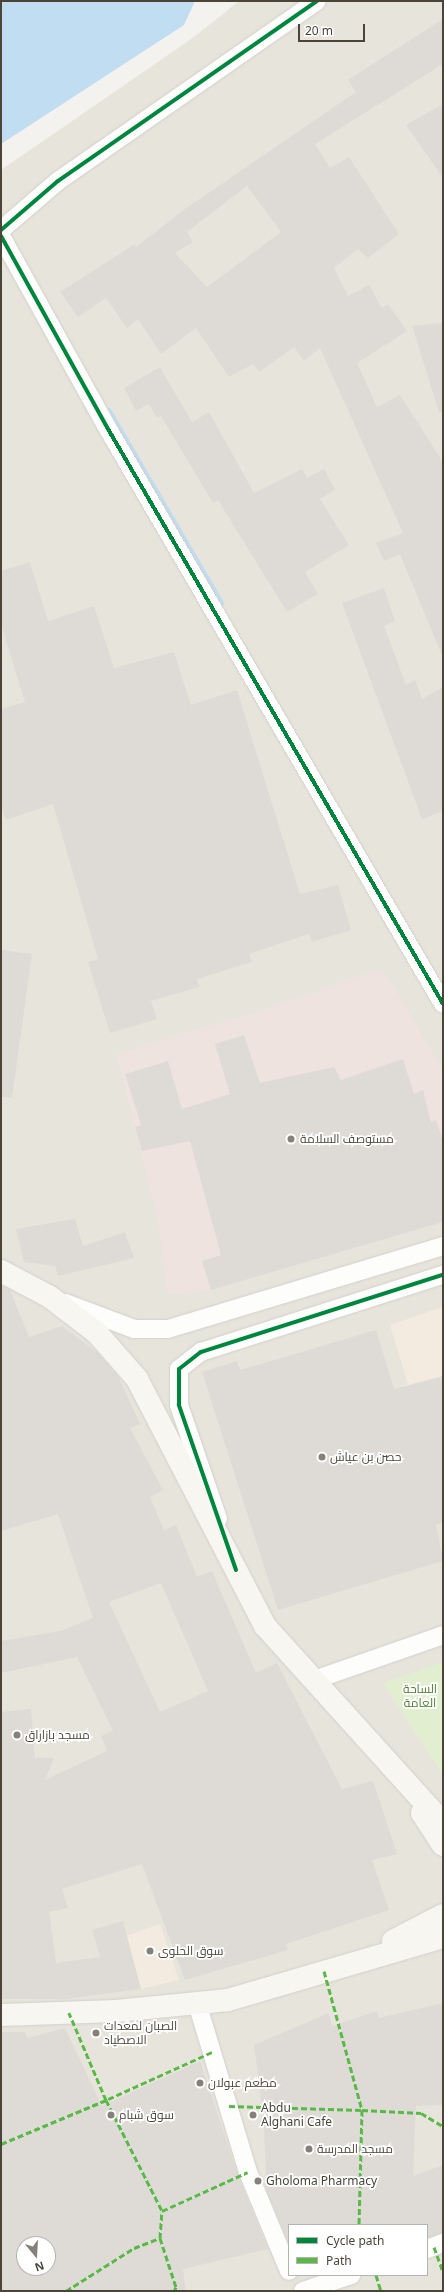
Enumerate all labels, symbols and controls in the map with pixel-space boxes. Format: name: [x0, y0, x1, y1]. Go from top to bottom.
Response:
scale bar: [300, 16, 367, 42]
text: 20 m: [305, 22, 333, 39]
place label: مستوصف السلامة: [300, 1132, 394, 1146]
marker: مستوصف السلامة: [285, 1133, 297, 1145]
place label: حصن بن عياش: [330, 1450, 401, 1464]
marker: حصن بن عياش: [317, 1452, 327, 1462]
park label: الساحة العامة: [403, 1682, 437, 1710]
place label: مسجد بازاراق: [25, 1728, 90, 1742]
marker: مسجد بازاراق: [12, 1730, 22, 1740]
place label: سوق الحلوى: [158, 1944, 223, 1958]
marker: سوق الحلوى: [145, 1946, 155, 1956]
place label: الصبان لمعدات الاصطياد: [104, 2019, 177, 2047]
marker: الصبان لمعدات الاصطياد: [91, 2028, 101, 2038]
place label: مطعم عبولان: [208, 2076, 277, 2090]
marker: مطعم عبولان: [195, 2078, 205, 2088]
place label: Abdu Alghani Cafe: [261, 2101, 332, 2129]
place label: سوق شبام: [119, 2108, 174, 2122]
marker: سوق شبام: [106, 2110, 116, 2120]
marker: Abdu Alghani Cafe: [248, 2110, 258, 2120]
place label: مسجد المدرسة: [317, 2142, 393, 2156]
marker: مسجد المدرسة: [304, 2144, 314, 2154]
place label: Gholoma Pharmacy: [266, 2174, 377, 2188]
marker: Gholoma Pharmacy: [253, 2176, 263, 2186]
legend: [288, 2224, 428, 2276]
text: Cycle path: [326, 2232, 384, 2249]
north arrow: [16, 2236, 56, 2276]
text: Path: [326, 2252, 352, 2269]
text: N: [33, 2258, 46, 2275]

